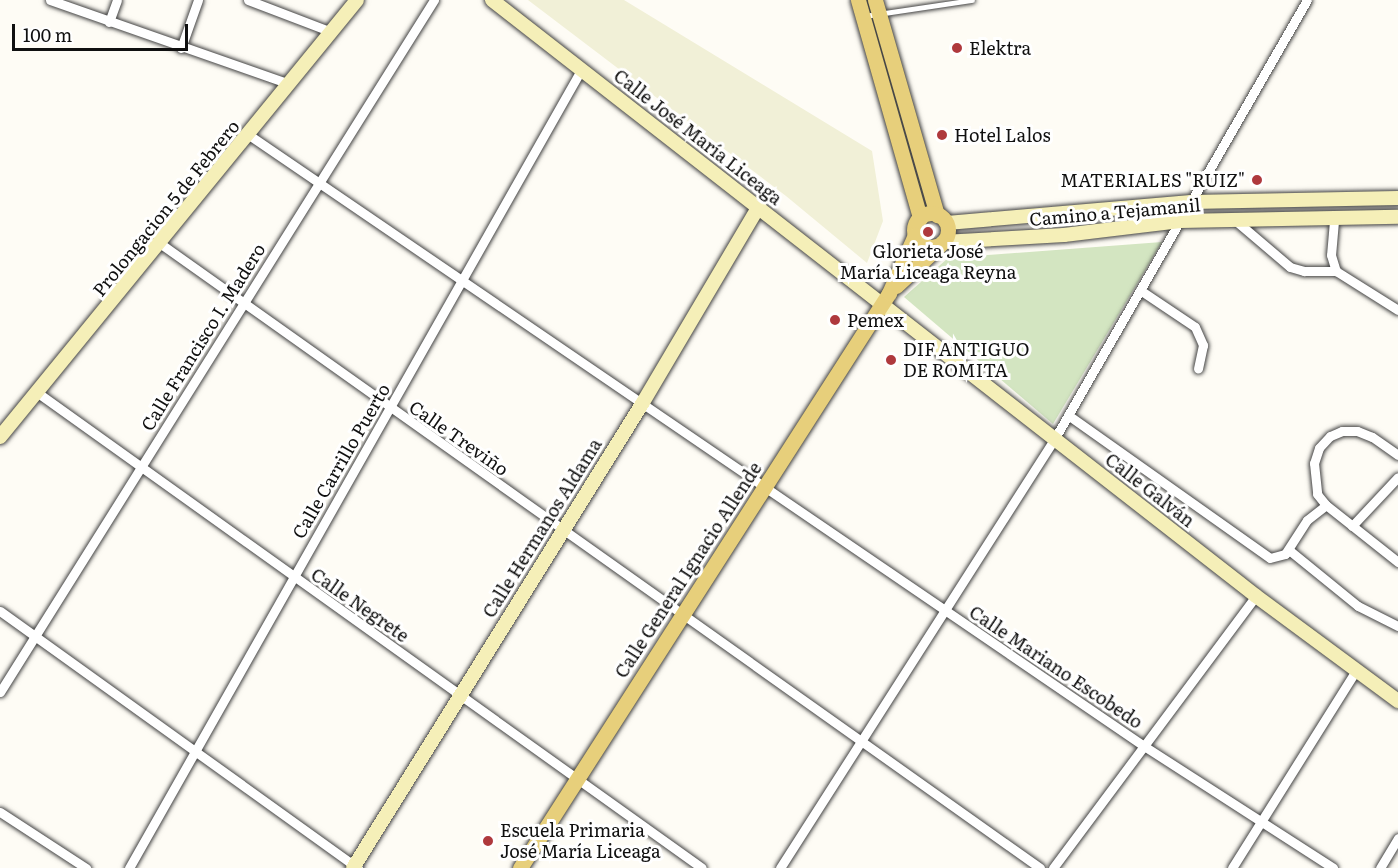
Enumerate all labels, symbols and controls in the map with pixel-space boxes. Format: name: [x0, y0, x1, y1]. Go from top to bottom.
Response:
scale bar: [15, 12, 190, 50]
text: 100 m: [23, 21, 72, 48]
place label: Elektra: [969, 37, 1031, 59]
marker: Elektra: [950, 41, 964, 55]
street label: Calle José María Liceaga: [610, 65, 786, 209]
street label: Prolongacion 5 de Febrero: [88, 115, 244, 301]
place label: Hotel Lalos: [954, 124, 1051, 146]
marker: Hotel Lalos: [935, 128, 949, 142]
place label: MATERIALES "RUIZ": [1060, 169, 1245, 191]
marker: MATERIALES "RUIZ": [1250, 173, 1264, 187]
street label: Camino a Tejamanil: [1029, 194, 1201, 230]
marker: Glorieta José María Liceaga Reyna: [921, 225, 935, 239]
street label: Calle Francisco I. Madero: [136, 239, 270, 435]
place label: Glorieta José María Liceaga Reyna: [839, 241, 1017, 284]
place label: Pemex: [847, 309, 904, 331]
marker: Pemex: [828, 313, 842, 327]
place label: DIF ANTIGUO DE ROMITA: [903, 339, 1029, 382]
marker: DIF ANTIGUO DE ROMITA: [884, 353, 898, 367]
street label: Calle Carrillo Puerto: [288, 380, 394, 542]
street label: Calle Treviño: [405, 396, 513, 480]
street label: Calle Hermanos Aldama: [478, 434, 606, 622]
street label: Calle Galván: [1101, 448, 1199, 532]
street label: Calle General Ignacio Allende: [610, 458, 766, 682]
street label: Calle Negrete: [307, 563, 413, 647]
street label: Calle Mariano Escobedo: [965, 601, 1147, 733]
place label: Escuela Primaria José María Liceaga: [500, 820, 661, 862]
marker: Escuela Primaria José María Liceaga: [481, 834, 495, 848]

